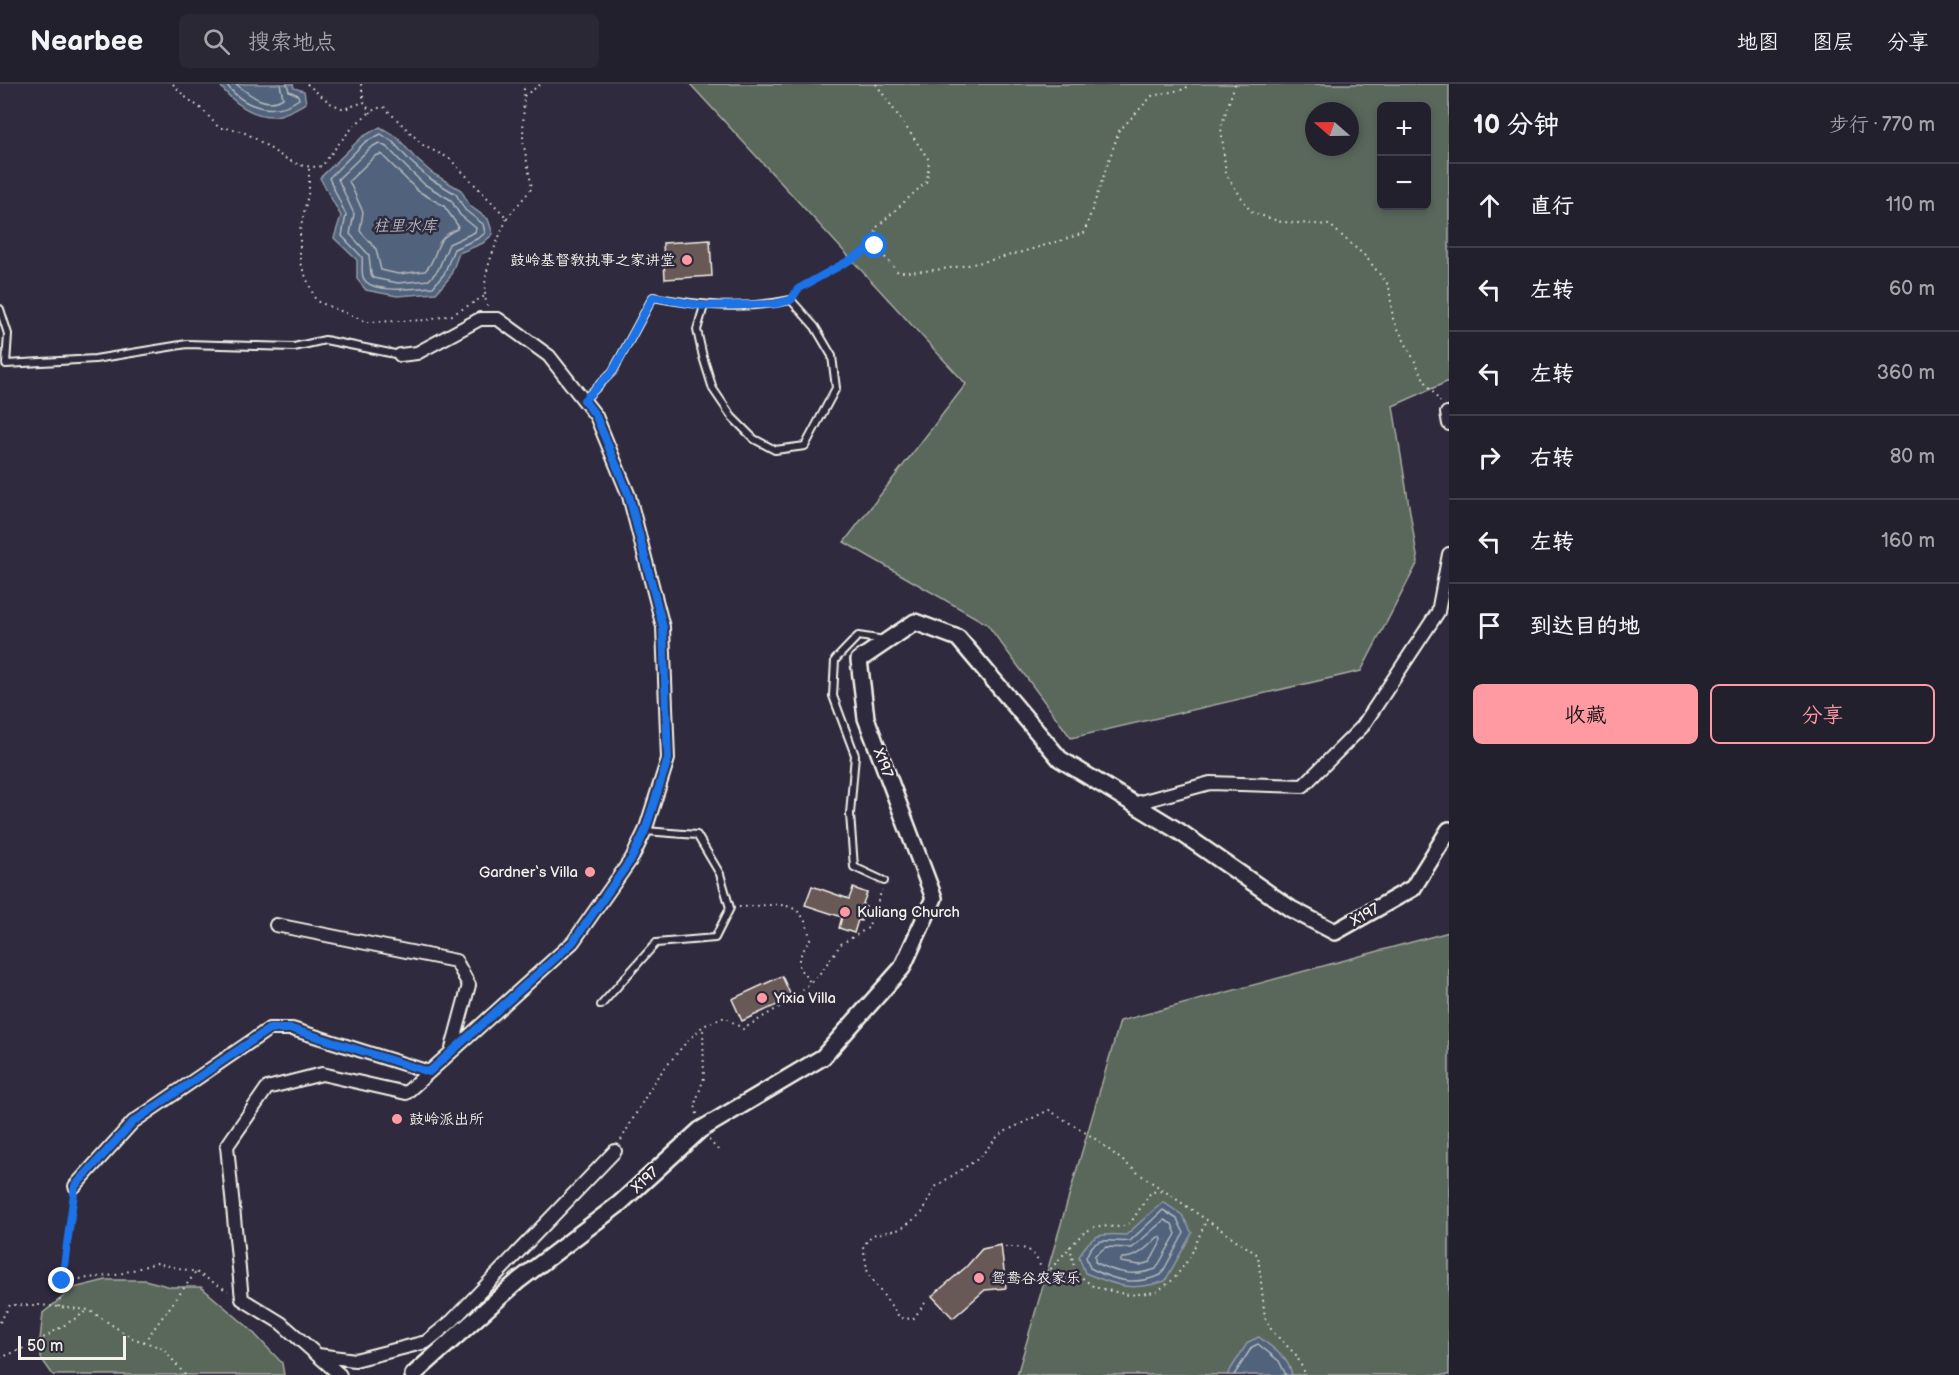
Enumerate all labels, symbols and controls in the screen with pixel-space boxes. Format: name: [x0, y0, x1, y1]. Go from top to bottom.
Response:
search box: [179, 14, 599, 68]
text: Nearbee: [30, 25, 143, 58]
icon: search: [200, 25, 233, 58]
text: 搜索地点: [248, 29, 336, 56]
text: 地图: [1737, 30, 1779, 55]
text: 图层: [1812, 30, 1854, 55]
text: 分享: [1887, 30, 1929, 55]
north arrow: [1305, 102, 1359, 156]
map controls: [1377, 102, 1431, 210]
button: +: [1377, 102, 1431, 156]
text: 10 分钟: [1473, 110, 1559, 141]
text: 步行 · 770 m: [1829, 113, 1935, 137]
button: −: [1377, 156, 1431, 210]
icon: ahead: [1473, 189, 1506, 222]
text: 直行: [1530, 193, 1574, 220]
text: 110 m: [1886, 193, 1935, 217]
water label: 柱里水库: [373, 217, 439, 236]
route start: [861, 232, 887, 258]
place label: 鼓岭基督教执事之家讲堂: [510, 251, 675, 270]
marker: 鼓岭基督教执事之家讲堂: [680, 253, 694, 267]
icon: left: [1473, 273, 1506, 306]
text: 左转: [1530, 277, 1574, 304]
text: 60 m: [1889, 277, 1935, 301]
icon: left: [1473, 357, 1506, 390]
text: 左转: [1530, 361, 1574, 388]
text: 360 m: [1877, 361, 1935, 385]
icon: right: [1473, 441, 1506, 474]
text: 右转: [1530, 445, 1574, 472]
text: 80 m: [1890, 445, 1935, 469]
icon: left: [1473, 525, 1506, 558]
text: 左转: [1530, 529, 1574, 556]
text: 160 m: [1881, 529, 1935, 553]
icon: arrive: [1473, 609, 1506, 642]
text: 到达目的地: [1530, 613, 1640, 640]
button: 收藏: [1473, 684, 1698, 744]
button: 分享: [1710, 684, 1935, 744]
street label: X197: [868, 744, 898, 781]
place label: Gardner‘s Villa: [479, 863, 578, 882]
marker: Gardner‘s Villa: [583, 865, 597, 879]
street label: X197: [1346, 899, 1383, 931]
place label: Kuliang Church: [857, 903, 960, 922]
marker: Kuliang Church: [838, 905, 852, 919]
place label: Yixia Villa: [773, 989, 836, 1008]
marker: Yixia Villa: [755, 991, 769, 1005]
place label: 鼓岭派出所: [409, 1110, 484, 1129]
marker: 鼓岭派出所: [390, 1112, 404, 1126]
street label: X197: [627, 1162, 663, 1198]
route end: [48, 1267, 74, 1293]
place label: 鸳鸯谷农家乐: [991, 1269, 1081, 1288]
marker: 鸳鸯谷农家乐: [972, 1271, 986, 1285]
scale bar: [18, 1333, 126, 1360]
text: 50 m: [27, 1337, 63, 1356]

